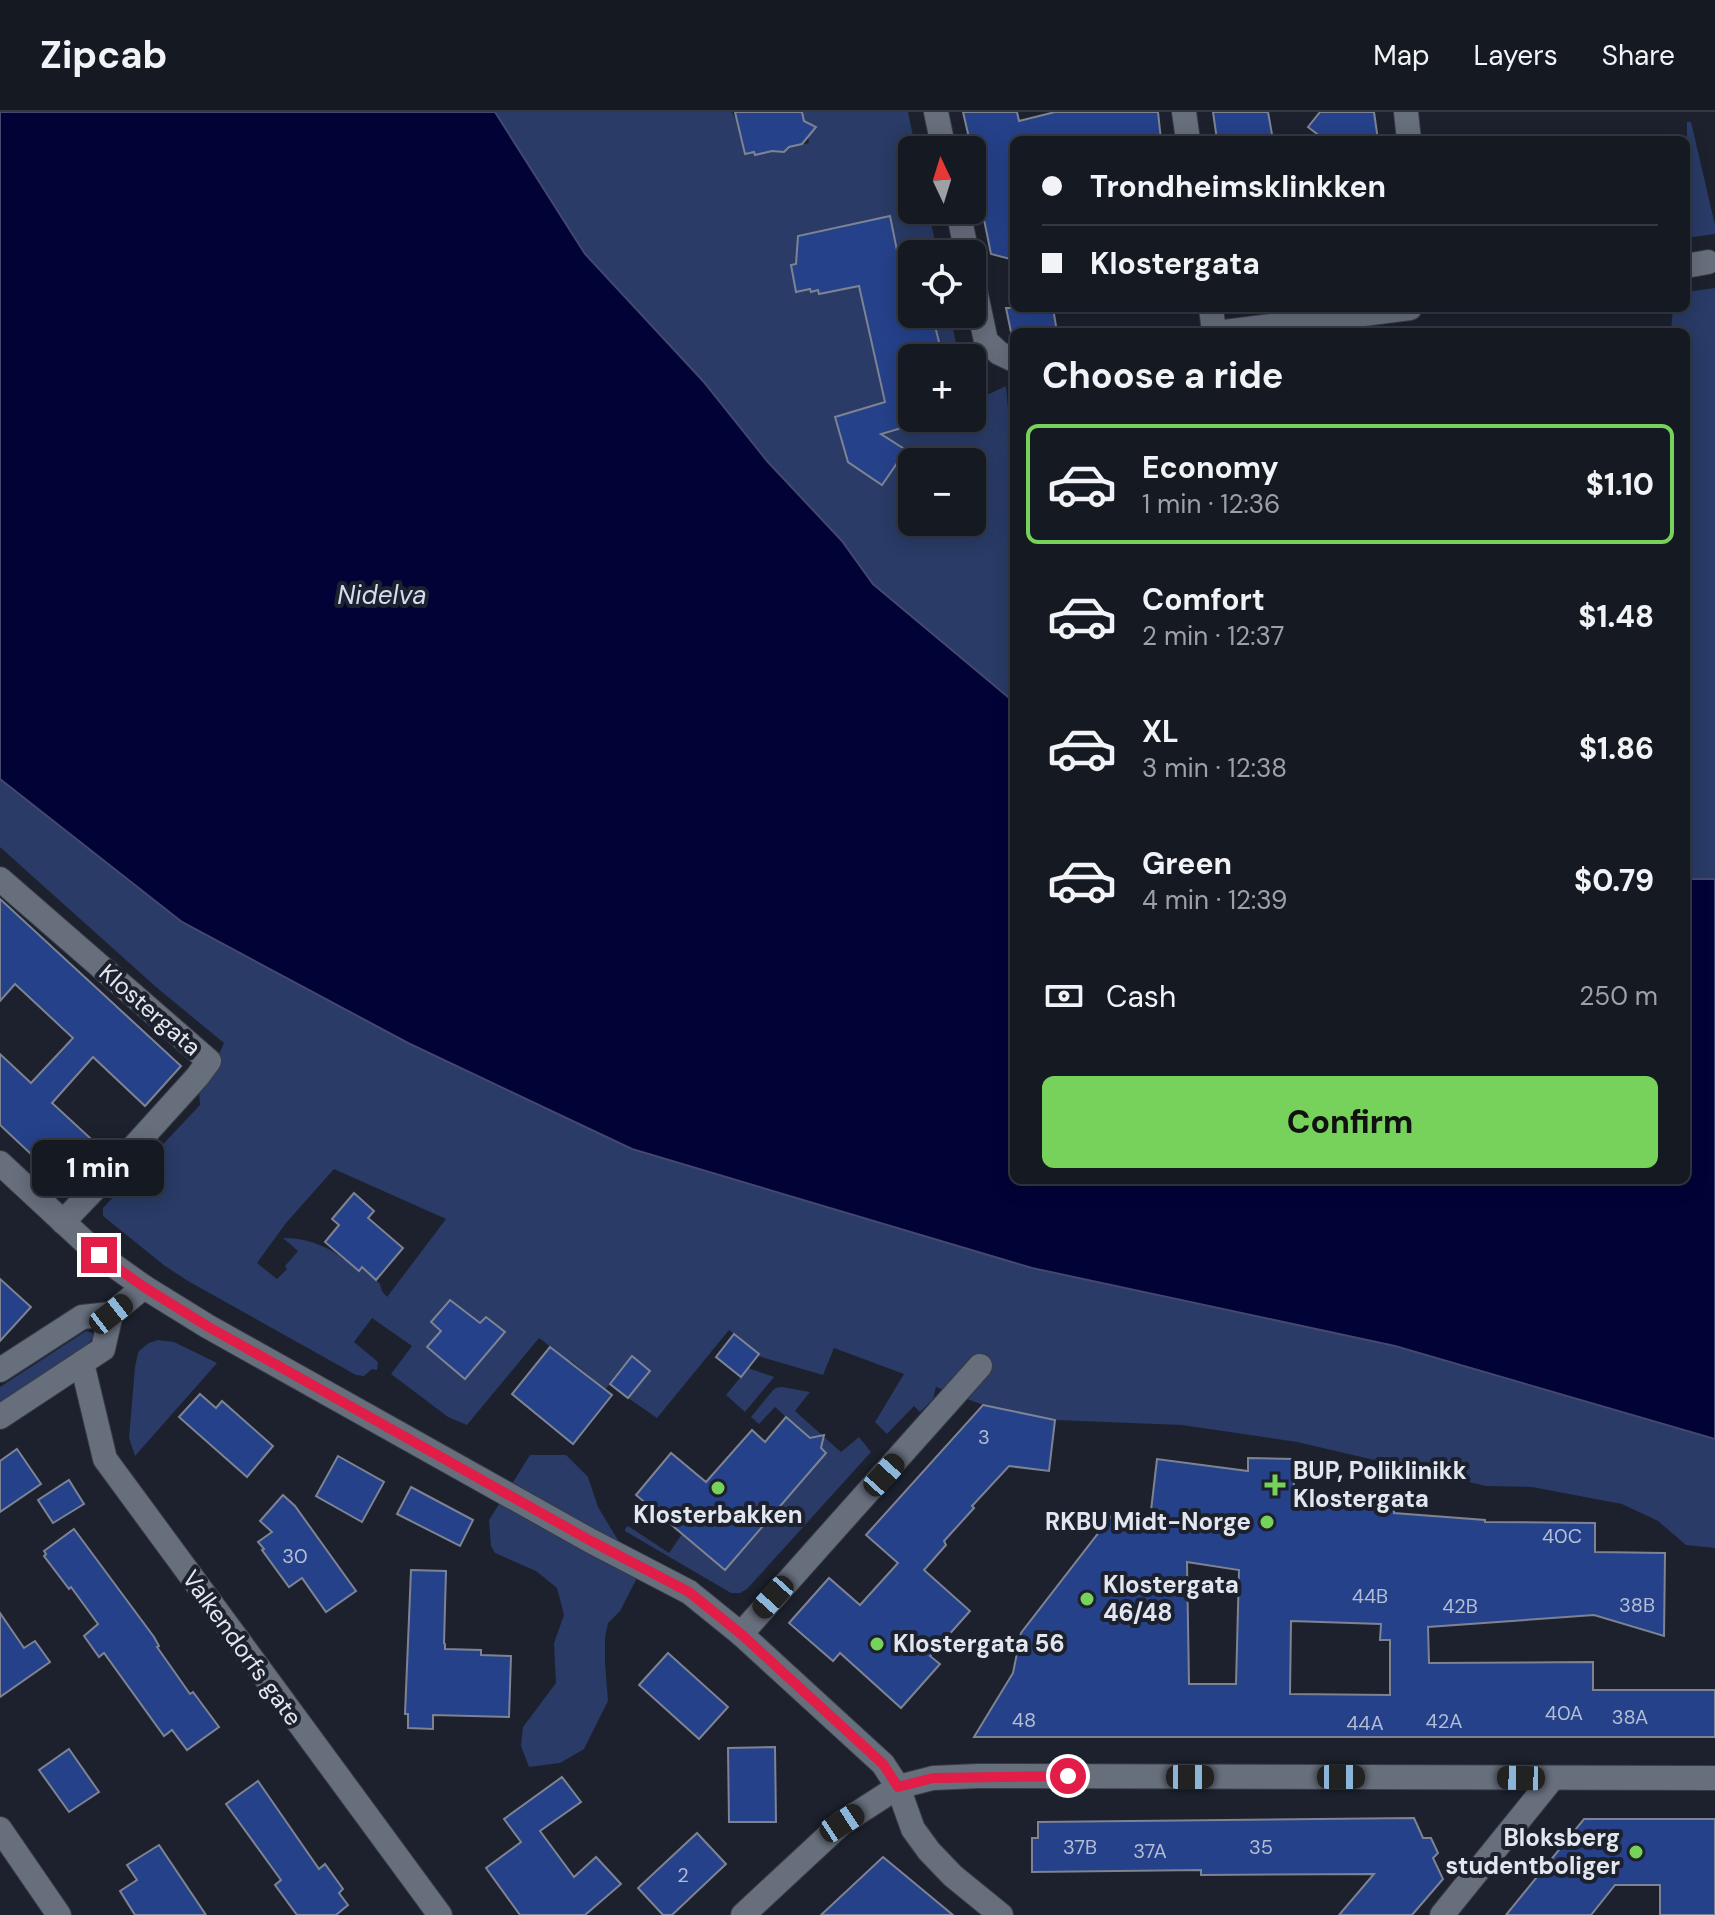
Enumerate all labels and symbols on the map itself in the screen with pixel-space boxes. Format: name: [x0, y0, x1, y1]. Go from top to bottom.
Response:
north arrow: [898, 136, 986, 224]
water label: Nidelva: [337, 578, 427, 612]
street label: Klostergata: [93, 957, 208, 1062]
callout: 1 min: [33, 1139, 165, 1195]
route end: [81, 1237, 117, 1273]
car: [85, 1290, 137, 1338]
house number: 3: [978, 1424, 990, 1450]
car: [859, 1449, 909, 1501]
place label: BUP, Poliklinikk Klostergata: [1293, 1455, 1467, 1514]
marker: BUP, Poliklinikk Klostergata: [1264, 1474, 1286, 1496]
marker: Klosterbakken: [709, 1479, 727, 1497]
place label: Klosterbakken: [633, 1499, 803, 1530]
place label: RKBU Midt-Norge: [1045, 1506, 1251, 1537]
marker: RKBU Midt-Norge: [1258, 1513, 1276, 1531]
house number: 40C: [1542, 1523, 1582, 1549]
house number: 30: [282, 1543, 308, 1569]
street label: Valkendorfs gate: [176, 1564, 309, 1732]
place label: Klostergata 46/48: [1103, 1569, 1239, 1628]
car: [748, 1571, 798, 1623]
house number: 44B: [1352, 1583, 1388, 1609]
marker: Klostergata 46/48: [1078, 1590, 1096, 1608]
house number: 38B: [1619, 1592, 1655, 1618]
house number: 42B: [1442, 1593, 1478, 1619]
place label: Klostergata 56: [893, 1628, 1065, 1659]
marker: Klostergata 56: [868, 1635, 886, 1653]
house number: 40A: [1545, 1700, 1583, 1726]
house number: 38A: [1612, 1704, 1648, 1730]
house number: 48: [1012, 1707, 1036, 1733]
house number: 42A: [1426, 1708, 1462, 1734]
house number: 44A: [1346, 1710, 1384, 1736]
route start: [1050, 1758, 1086, 1794]
car: [1166, 1765, 1214, 1789]
car: [1317, 1765, 1365, 1789]
car: [1497, 1766, 1545, 1790]
car: [815, 1800, 869, 1846]
place label: Bloksberg studentboliger: [1446, 1822, 1620, 1881]
house number: 37B: [1063, 1834, 1097, 1860]
house number: 35: [1249, 1834, 1273, 1860]
house number: 37A: [1133, 1838, 1167, 1864]
marker: Bloksberg studentboliger: [1627, 1843, 1645, 1861]
house number: 2: [677, 1862, 689, 1888]

